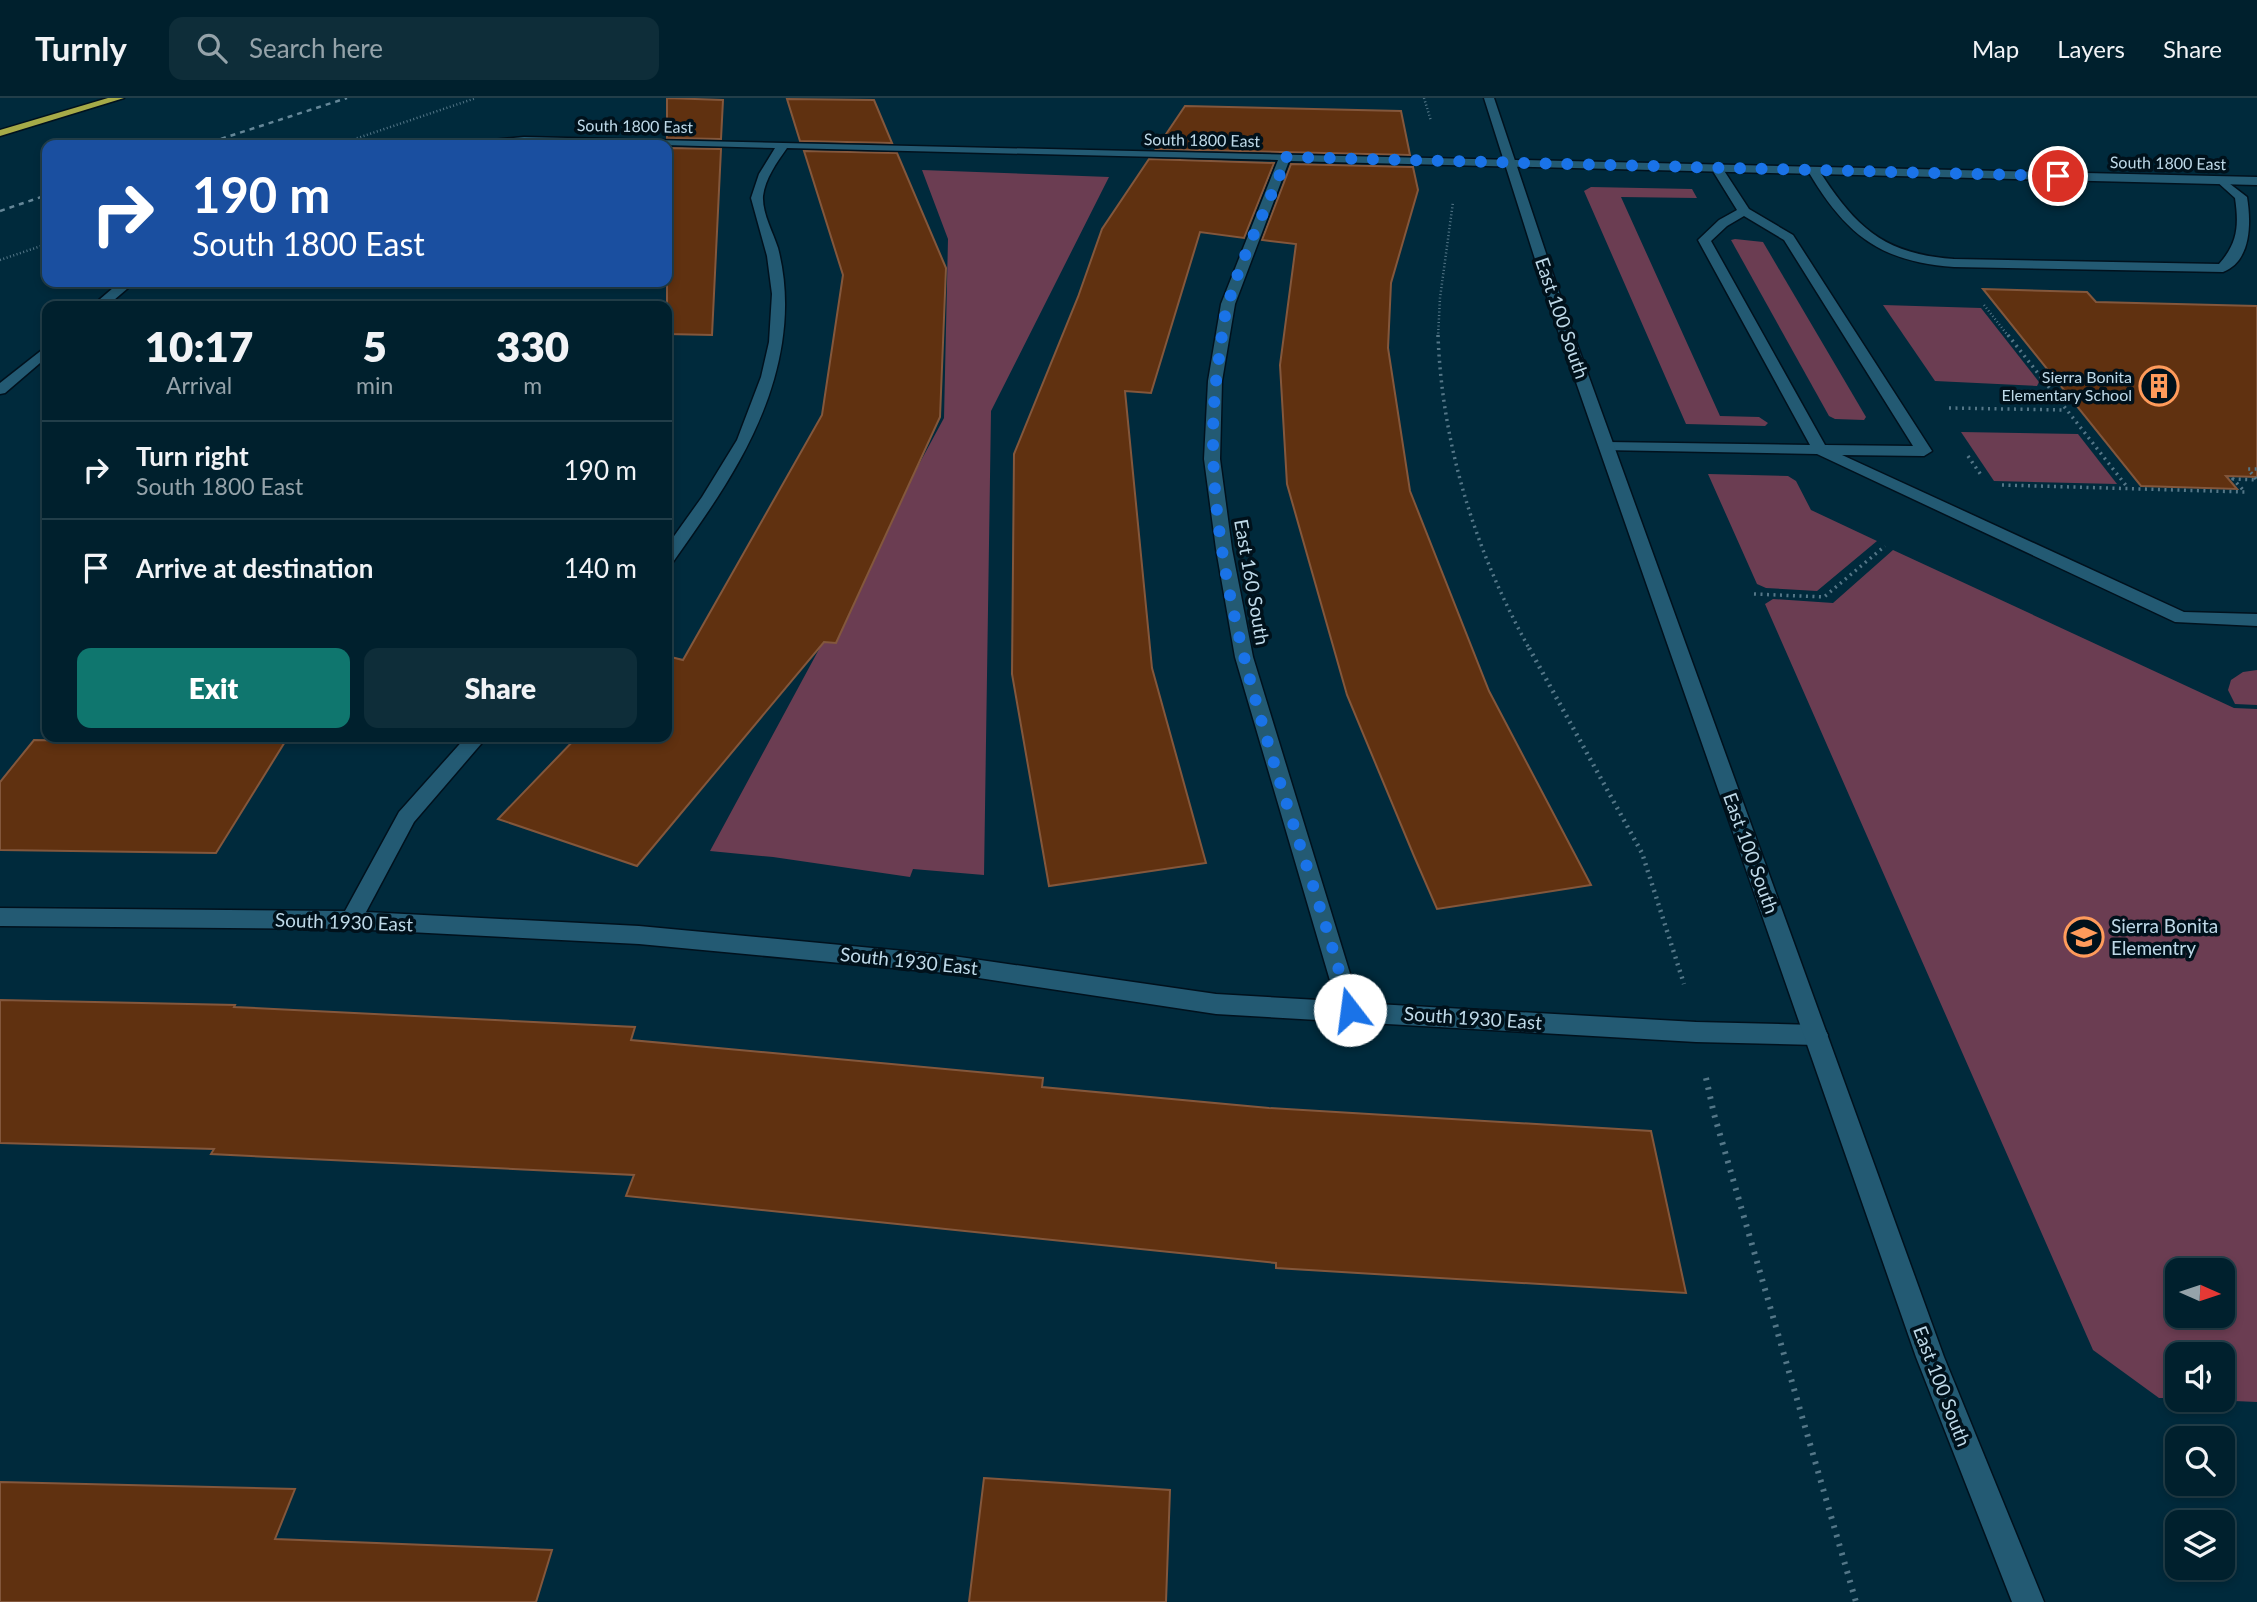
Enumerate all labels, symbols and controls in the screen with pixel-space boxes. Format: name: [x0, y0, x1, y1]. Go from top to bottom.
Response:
search box: [169, 17, 659, 80]
text: Turnly: [35, 28, 127, 68]
icon: search: [193, 29, 231, 67]
text: Search here: [249, 32, 383, 64]
text: Map: [1972, 34, 2019, 63]
text: Layers: [2057, 34, 2125, 63]
text: Share: [2163, 34, 2222, 63]
street label: South 1800 East: [577, 115, 694, 136]
street label: South 1800 East: [1144, 129, 1261, 150]
pin: [2028, 146, 2088, 206]
street label: South 1800 East: [2110, 152, 2227, 173]
icon: arrive: [2039, 157, 2077, 195]
text: 190 m: [192, 165, 330, 223]
icon: right: [77, 168, 168, 259]
text: South 1800 East: [192, 224, 425, 263]
street label: East 100 South: [1531, 254, 1594, 382]
text: 10:17: [145, 321, 253, 371]
text: 5: [363, 321, 387, 371]
text: 330: [496, 321, 569, 371]
building icon: Sierra Bonita Elementary School: [2138, 365, 2180, 407]
place label: Sierra Bonita Elementary School: [2002, 367, 2132, 404]
text: Arrival: [166, 371, 232, 399]
text: min: [356, 371, 393, 399]
text: m: [523, 371, 542, 399]
text: Turn right: [136, 440, 249, 472]
icon: right: [77, 451, 115, 489]
text: 190 m: [564, 454, 637, 486]
text: South 1800 East: [136, 472, 303, 500]
street label: East 160 South: [1230, 517, 1275, 647]
icon: arrive: [77, 549, 115, 587]
text: Arrive at destination: [136, 552, 373, 584]
text: 140 m: [564, 552, 637, 584]
button: Exit: [77, 648, 350, 728]
button: Share: [364, 648, 637, 728]
street label: East 100 South: [1719, 789, 1784, 917]
street label: South 1930 East: [275, 908, 414, 935]
place label: Sierra Bonita Elementry: [2111, 914, 2218, 959]
school or university icon: Sierra Bonita Elementry: [2063, 916, 2105, 958]
street label: South 1930 East: [839, 942, 979, 979]
position arrow: [1313, 973, 1387, 1047]
street label: South 1930 East: [1403, 1001, 1543, 1034]
north arrow: [2165, 1258, 2235, 1328]
map controls: [2165, 1258, 2235, 1580]
street label: East 100 South: [1909, 1322, 1976, 1449]
button: sound: [2165, 1342, 2235, 1412]
button: search: [2165, 1426, 2235, 1496]
button: layers: [2165, 1510, 2235, 1580]

